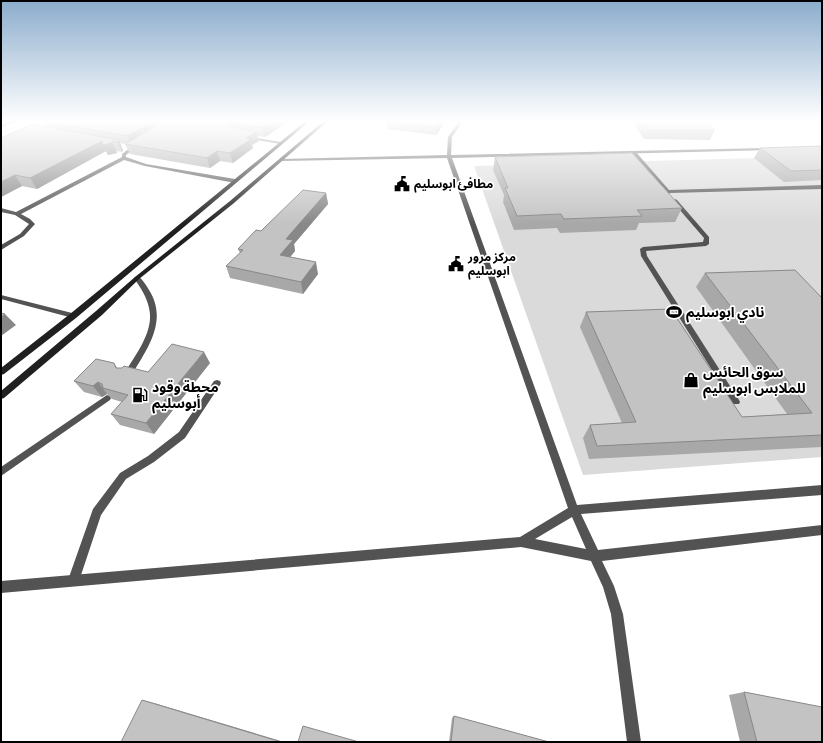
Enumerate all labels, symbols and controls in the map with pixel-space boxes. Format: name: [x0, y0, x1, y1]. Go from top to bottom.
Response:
public building icon: مطافئ ابوسليم: [393, 175, 411, 193]
place label: مطافئ ابوسليم: [414, 177, 493, 193]
place label: مركز مرور ابوسليم: [467, 250, 516, 280]
public building icon: مركز مرور ابوسليم: [447, 255, 465, 273]
sports icon: نادي ابوسليم: [665, 303, 683, 321]
place label: نادي ابوسليم: [686, 304, 765, 323]
place label: سوق الحائس للملابس ابوسليم: [703, 364, 806, 399]
shop icon: سوق الحائس للملابس ابوسليم: [682, 371, 700, 389]
place label: محطة وقود أبوسليم: [152, 379, 219, 414]
fuel station icon: محطة وقود أبوسليم: [131, 386, 149, 404]

